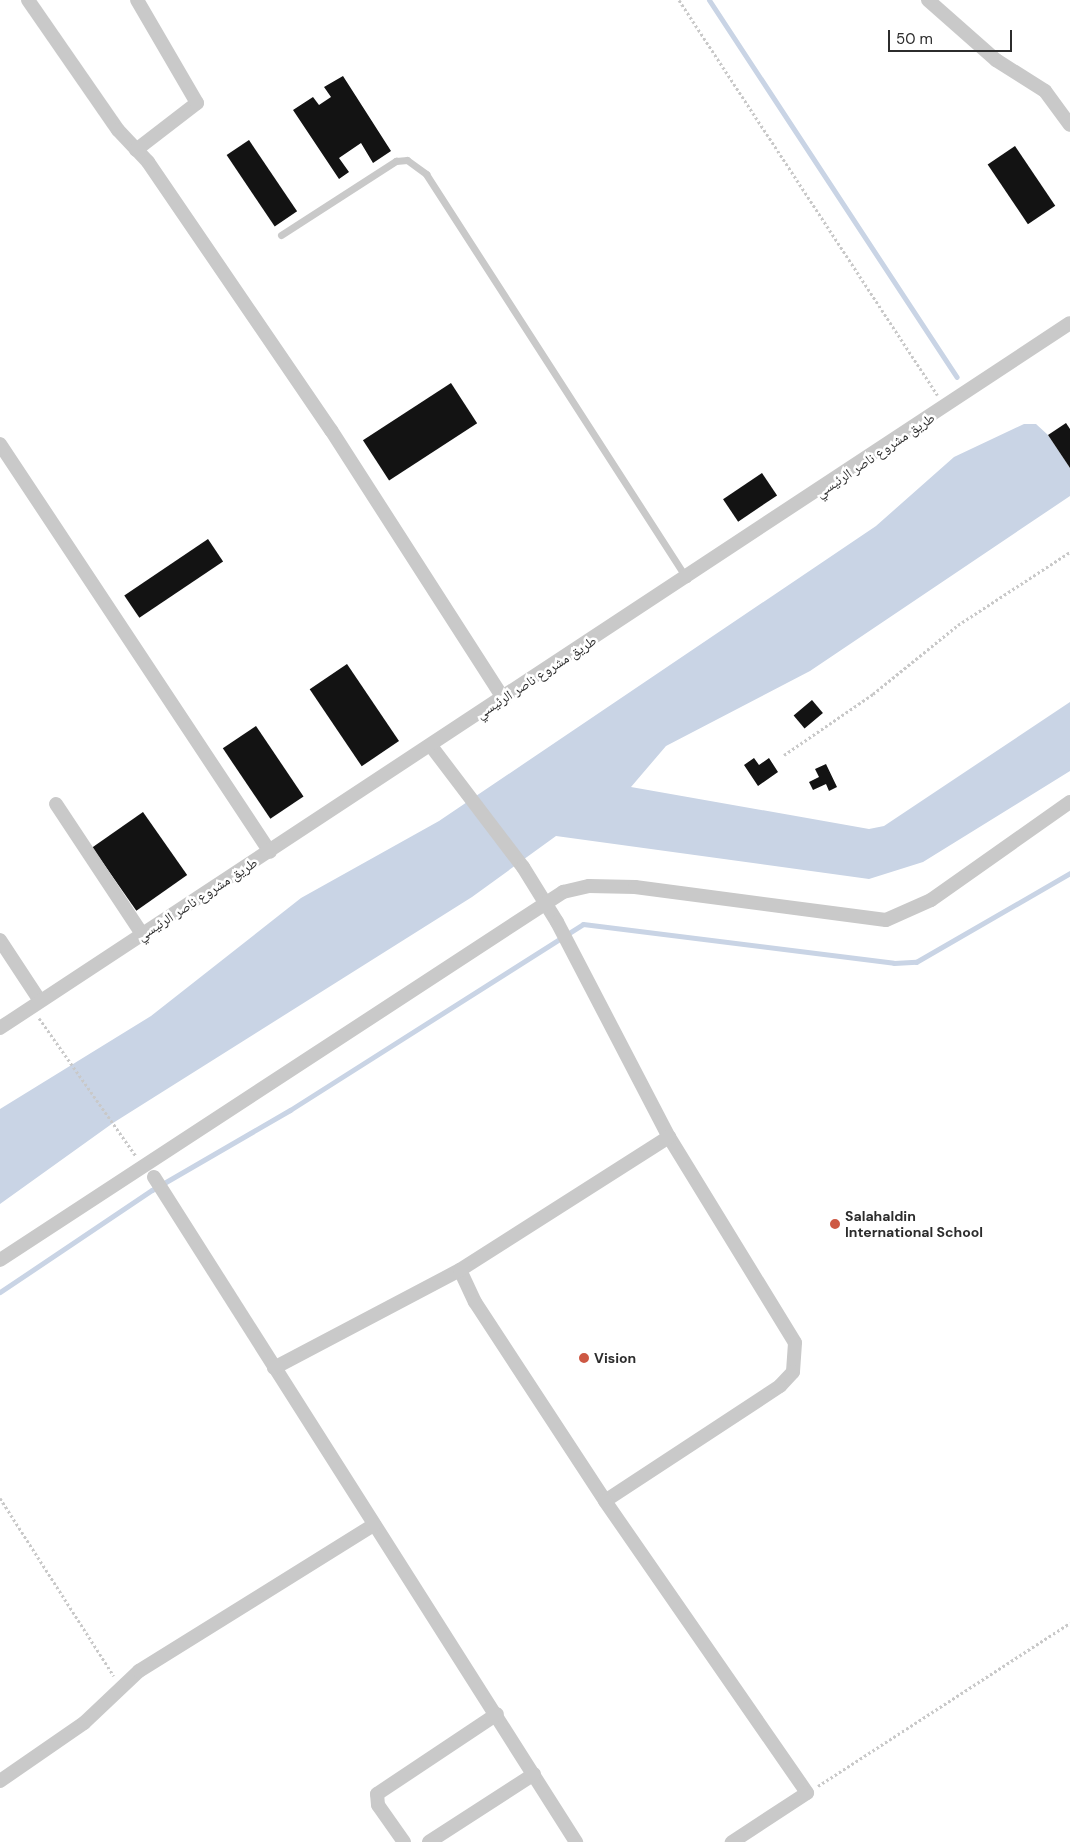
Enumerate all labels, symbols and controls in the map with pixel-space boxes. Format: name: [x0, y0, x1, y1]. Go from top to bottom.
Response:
scale bar: [890, 20, 1014, 52]
text: 50 m: [896, 29, 933, 49]
street label: طريق مشروع ناصر الرئيسي: [812, 409, 938, 501]
street label: طريق مشروع ناصر الرئيسي: [473, 632, 599, 722]
street label: طريق مشروع ناصر الرئيسي: [134, 854, 260, 944]
place label: Salahaldin International School: [845, 1208, 983, 1240]
marker: Salahaldin International School: [829, 1218, 841, 1230]
place label: Vision: [594, 1350, 636, 1366]
marker: Vision: [578, 1352, 590, 1364]

